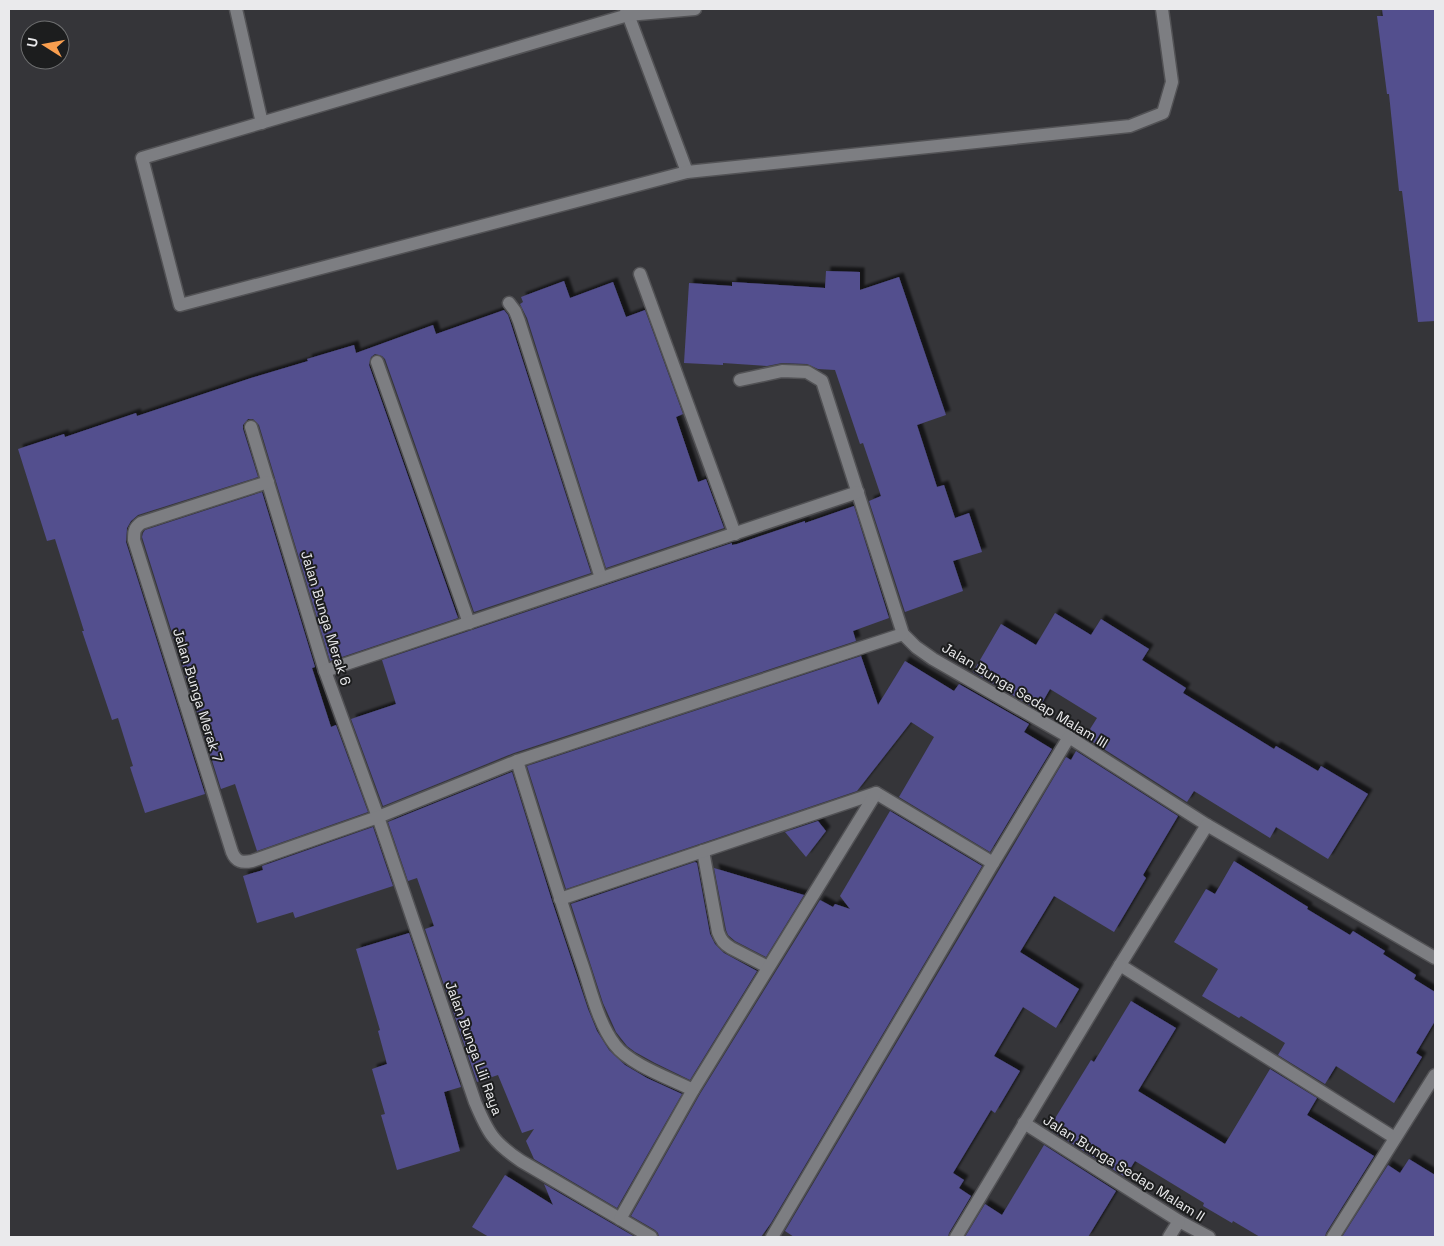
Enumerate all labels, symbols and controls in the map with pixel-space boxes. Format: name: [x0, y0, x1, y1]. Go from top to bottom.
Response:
north arrow: [20, 20, 70, 70]
text: U: [23, 36, 42, 49]
street label: Jalan Bunga Merak 6: [297, 548, 355, 688]
street label: Jalan Bunga Merak 7: [169, 626, 227, 764]
street label: Jalan Bunga Sedap Malam III: [939, 638, 1111, 752]
street label: Jalan Bunga Lili Raya: [441, 978, 507, 1118]
street label: Jalan Bunga Sedap Malam II: [1040, 1111, 1208, 1225]

